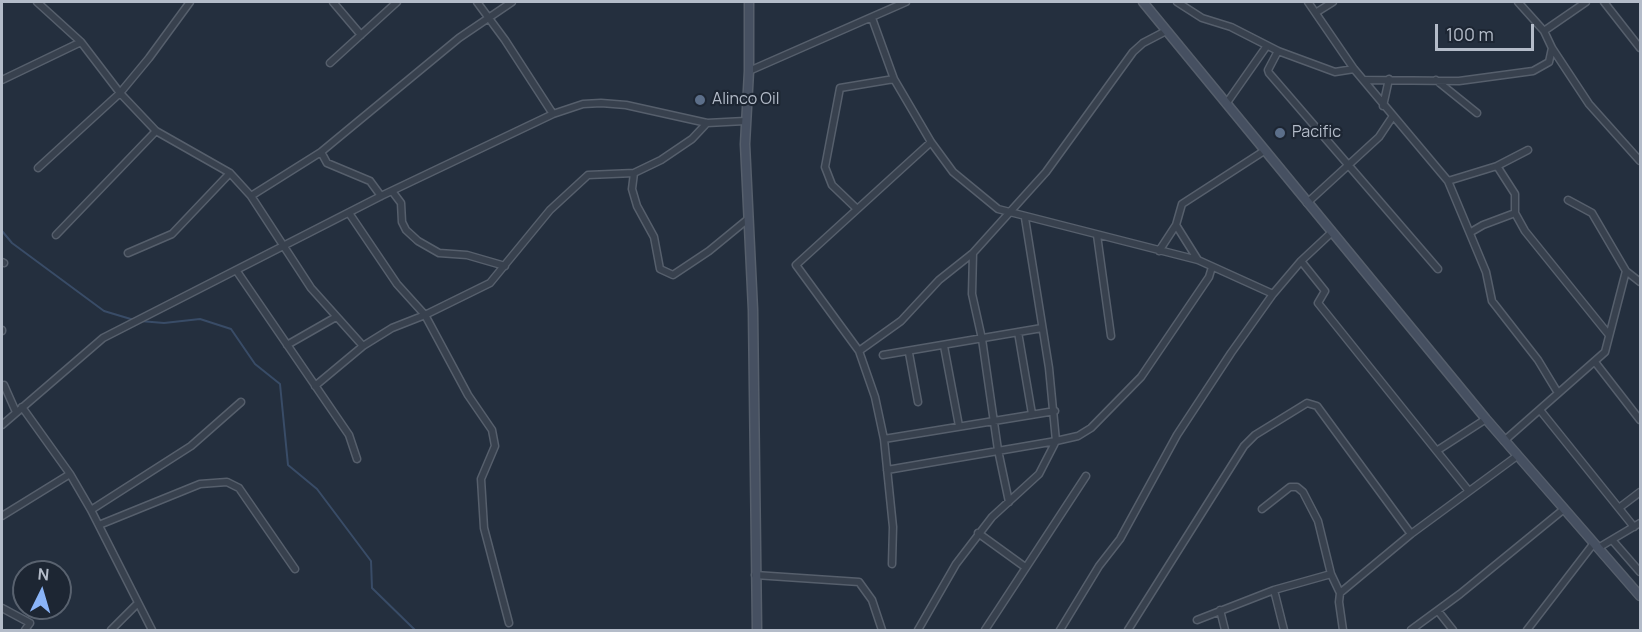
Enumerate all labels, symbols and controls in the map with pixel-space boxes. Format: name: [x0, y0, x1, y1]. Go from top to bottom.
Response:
scale bar: [1438, 12, 1537, 50]
text: 100 m: [1446, 22, 1494, 46]
place label: Alinco Oil: [712, 90, 779, 110]
marker: Alinco Oil: [693, 93, 707, 107]
place label: Pacific: [1292, 123, 1341, 143]
marker: Pacific: [1273, 126, 1287, 140]
north arrow: [12, 560, 72, 620]
text: N: [37, 563, 50, 586]

